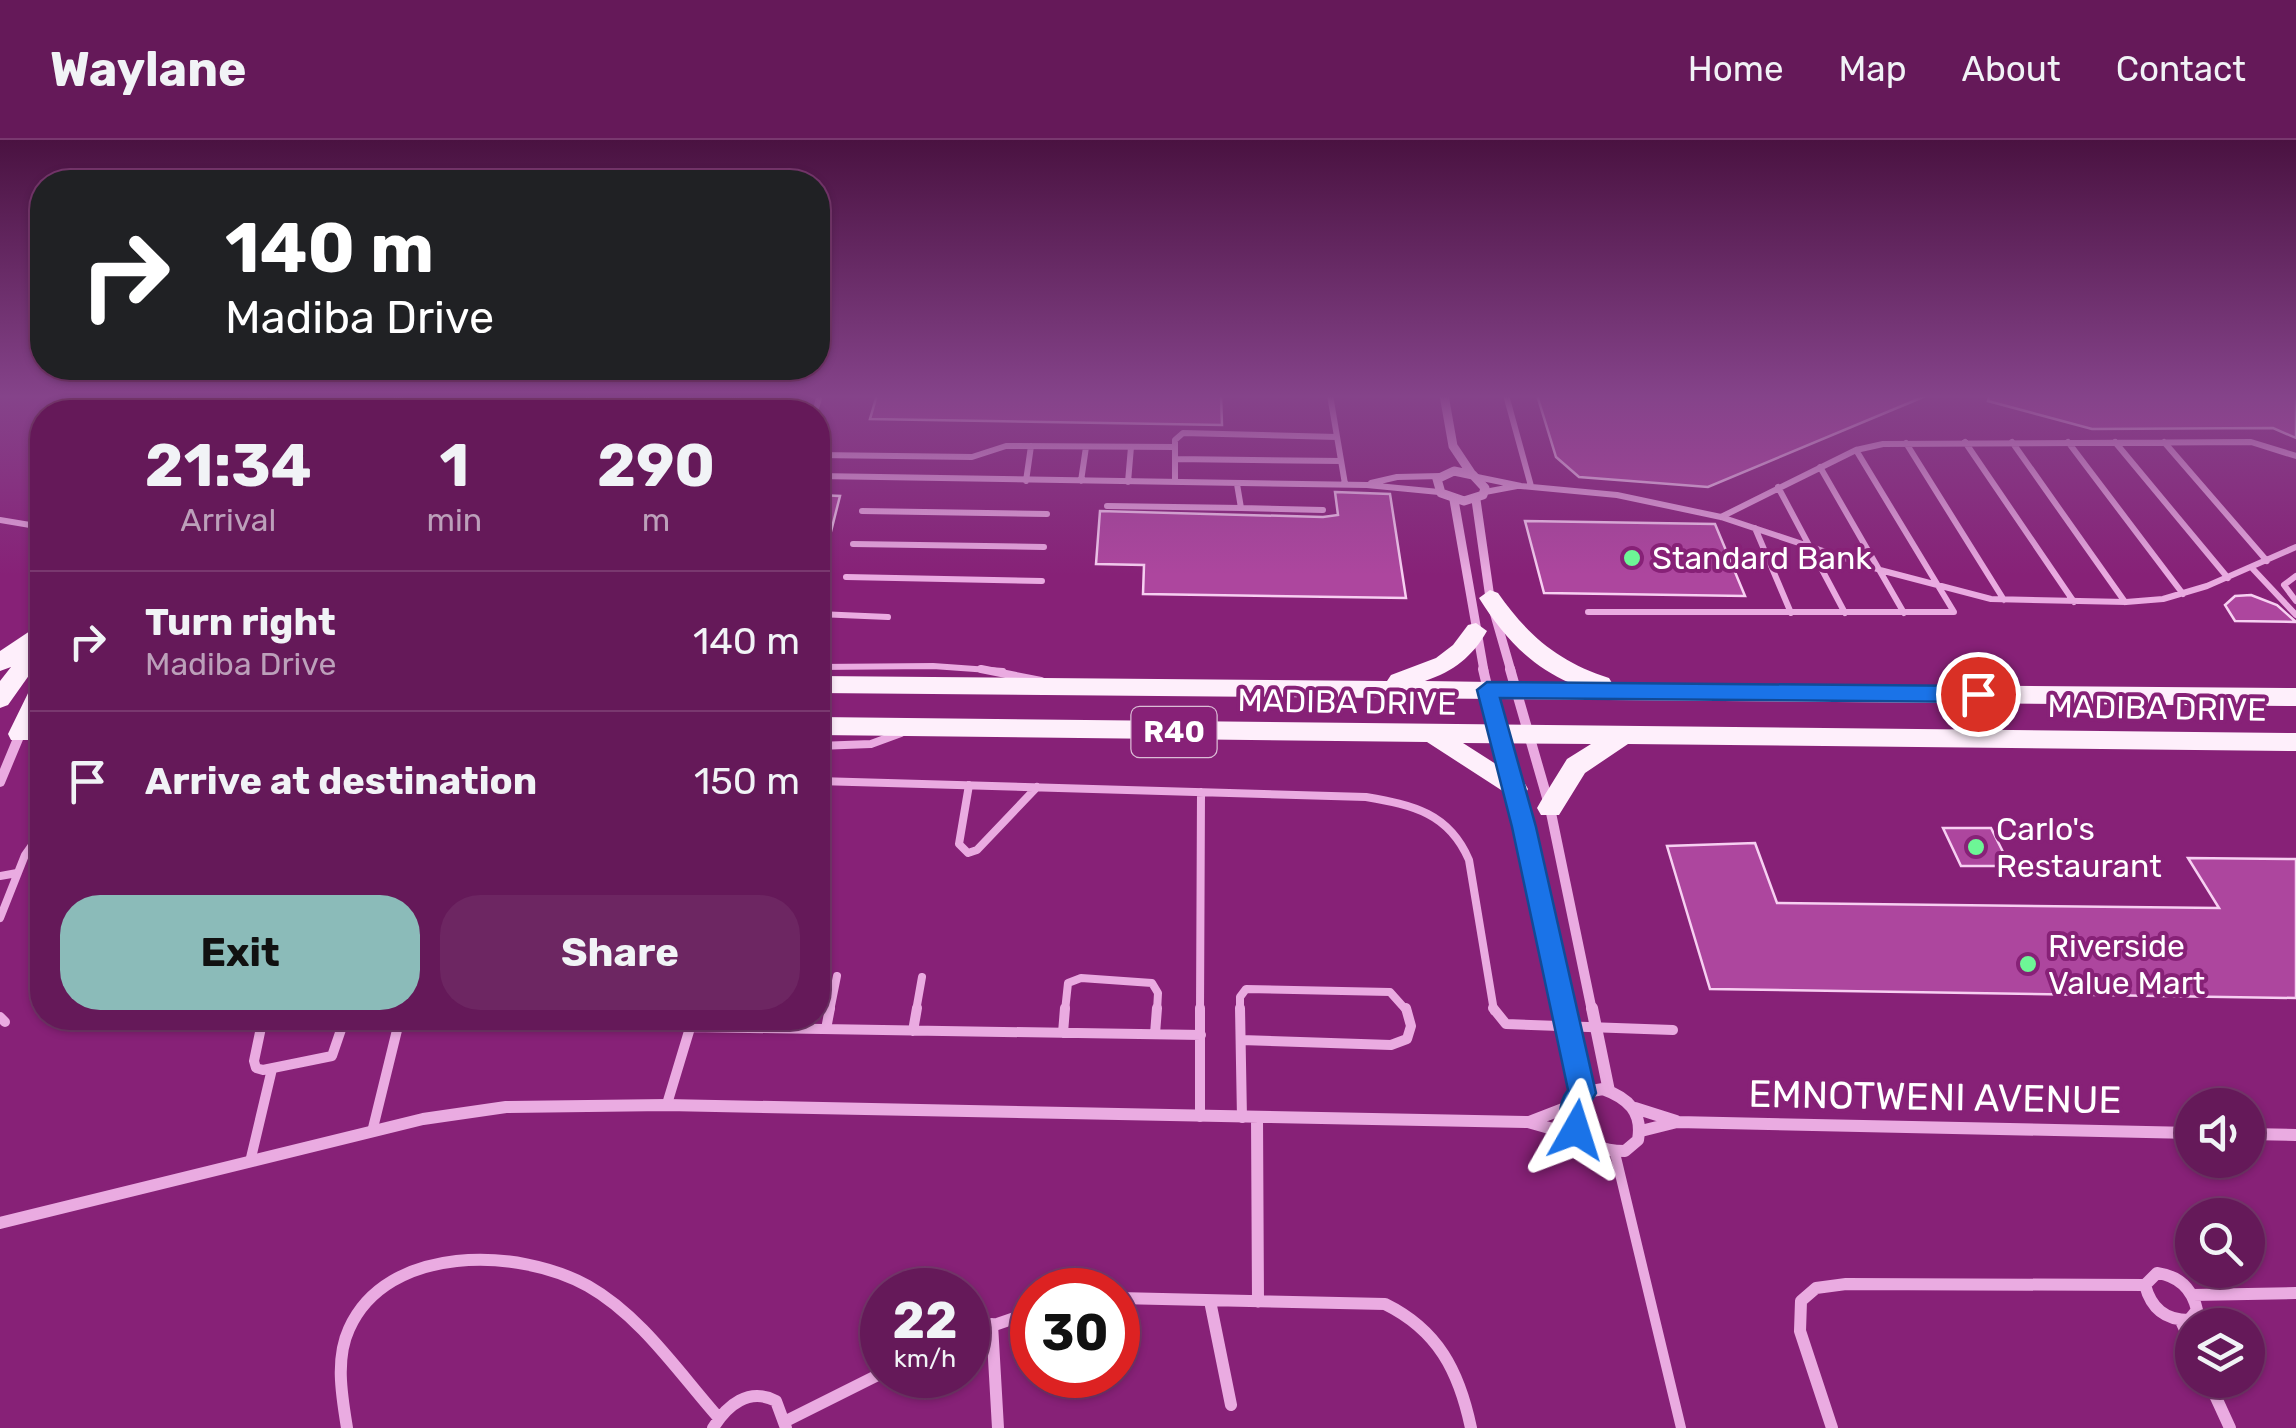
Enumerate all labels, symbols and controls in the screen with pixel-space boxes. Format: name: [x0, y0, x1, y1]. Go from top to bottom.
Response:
text: Waylane: [50, 41, 247, 98]
text: Home: [1688, 48, 1784, 90]
text: Map: [1839, 48, 1907, 90]
text: About: [1962, 48, 2061, 90]
text: Contact: [2116, 48, 2246, 90]
text: 140 m: [225, 207, 434, 290]
icon: right: [60, 210, 190, 340]
text: Madiba Drive: [225, 291, 494, 344]
text: 21:34: [145, 430, 312, 501]
text: 1: [439, 430, 469, 501]
text: 290: [597, 430, 715, 501]
text: Arrival: [180, 501, 276, 539]
text: min: [427, 501, 482, 539]
text: m: [642, 501, 670, 539]
place label: Standard Bank: [1652, 539, 1872, 577]
marker: Standard Bank: [1621, 547, 1643, 569]
text: Turn right: [145, 599, 336, 645]
icon: right: [60, 614, 115, 669]
text: 140 m: [693, 618, 800, 664]
text: Madiba Drive: [145, 645, 336, 683]
pin: [1936, 652, 2021, 737]
icon: arrive: [1951, 667, 2006, 722]
street label: MADIBA DRIVE: [1237, 681, 1457, 723]
street label: MADIBA DRIVE: [2047, 687, 2267, 729]
road number: R40: [1132, 707, 1216, 757]
icon: arrive: [60, 754, 115, 809]
text: Arrive at destination: [145, 758, 537, 804]
text: 150 m: [694, 758, 800, 804]
place label: Carlo's Restaurant: [1996, 810, 2162, 885]
marker: Carlo's Restaurant: [1965, 836, 1987, 858]
button: Exit: [60, 895, 420, 1010]
button: Share: [440, 895, 800, 1010]
place label: Riverside Value Mart: [2048, 927, 2205, 1002]
marker: Riverside Value Mart: [2017, 953, 2039, 975]
street label: EMNOTWENI AVENUE: [1748, 1071, 2122, 1123]
position arrow: [1524, 1078, 1628, 1182]
map controls: [2175, 1088, 2265, 1398]
button: sound: [2175, 1088, 2265, 1178]
button: search: [2175, 1198, 2265, 1288]
speed limit sign: 30: [1010, 1268, 1140, 1398]
text: 22: [893, 1291, 958, 1351]
button: layers: [2175, 1308, 2265, 1398]
text: km/h: [894, 1344, 956, 1373]

